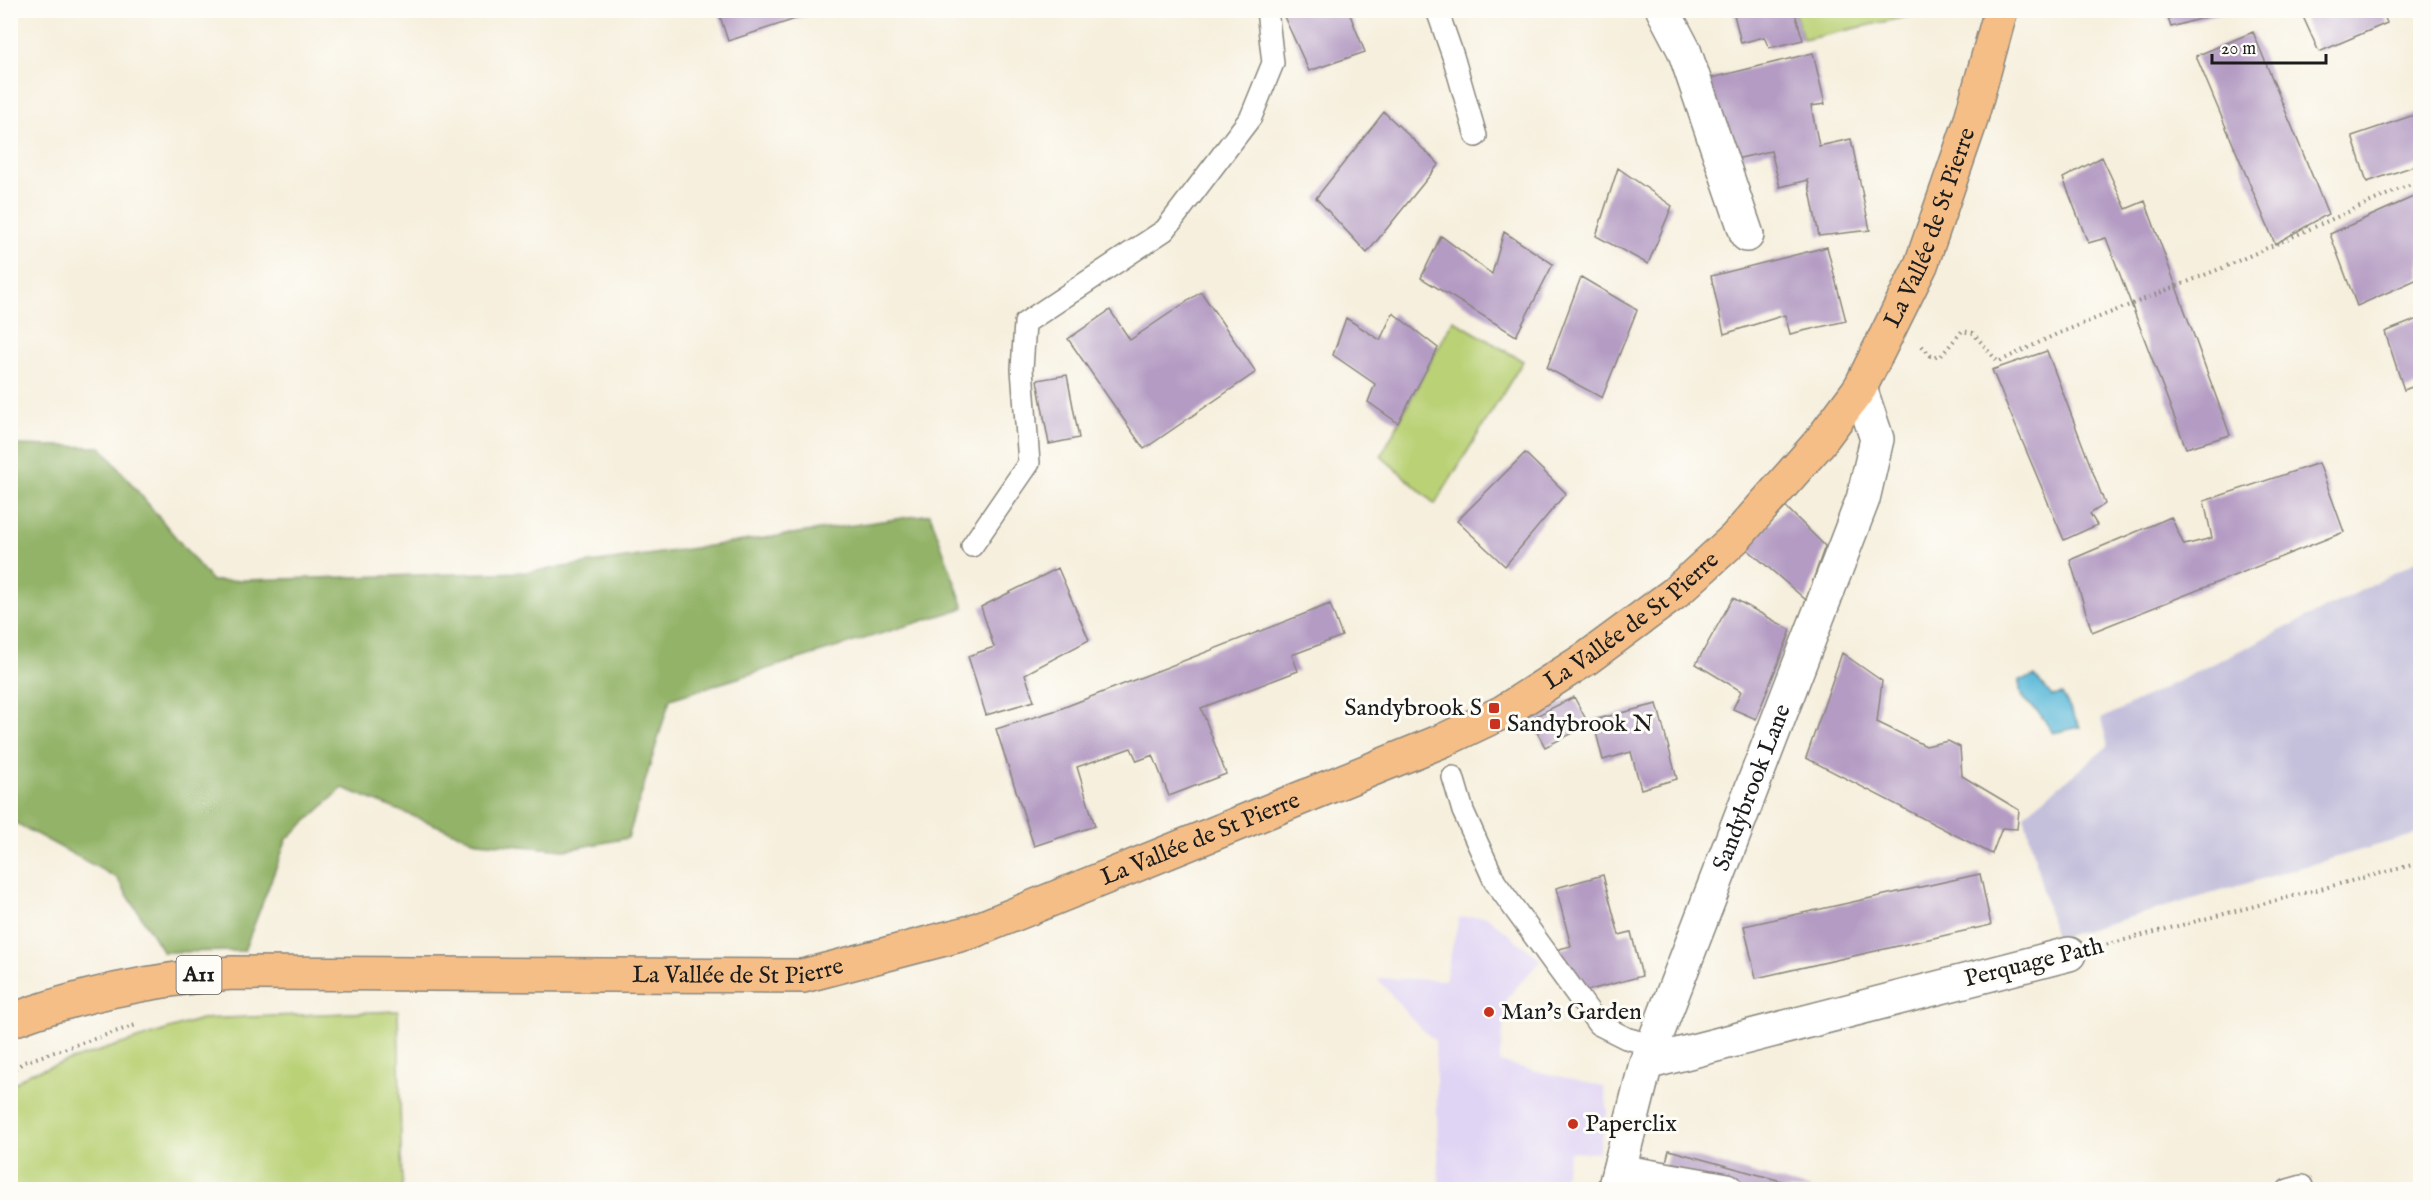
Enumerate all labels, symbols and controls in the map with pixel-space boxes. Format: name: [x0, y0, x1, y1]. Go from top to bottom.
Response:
scale bar: [2212, 27, 2326, 65]
text: 20 m: [2221, 38, 2256, 61]
street label: La Vallée de St Pierre: [1877, 123, 1983, 333]
street label: La Vallée de St Pierre: [1538, 545, 1726, 697]
place label: Sandybrook S: [1344, 693, 1482, 724]
street label: Sandybrook Lane: [1706, 700, 1798, 876]
marker: Sandybrook S: [1487, 701, 1501, 715]
place label: Sandybrook N: [1507, 709, 1653, 740]
marker: Sandybrook N: [1488, 717, 1502, 731]
street label: La Vallée de St Pierre: [1096, 785, 1304, 893]
street label: Perquage Path: [1961, 931, 2107, 995]
street label: La Vallée de St Pierre: [632, 951, 847, 992]
road number: A11: [176, 956, 222, 994]
place label: Man's Garden: [1501, 997, 1642, 1028]
marker: Man's Garden: [1482, 1005, 1496, 1019]
place label: Paperclix: [1585, 1109, 1677, 1140]
marker: Paperclix: [1566, 1117, 1580, 1131]

